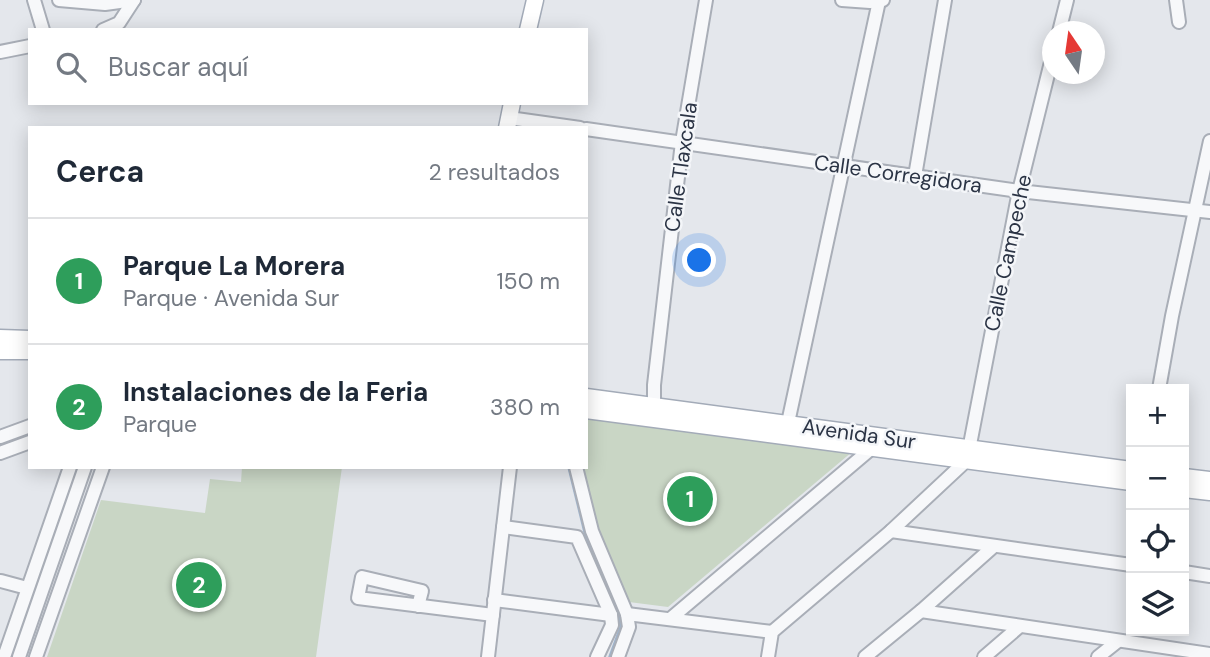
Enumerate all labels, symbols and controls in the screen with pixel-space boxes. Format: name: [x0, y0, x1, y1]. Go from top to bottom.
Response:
north arrow: [1042, 21, 1105, 84]
search box: [28, 28, 588, 105]
icon: search: [52, 48, 90, 86]
text: Buscar aquí: [108, 50, 248, 84]
street label: Calle Tlaxcala: [658, 100, 704, 234]
street label: Calle Corregidora: [812, 148, 984, 200]
text: Cerca: [56, 152, 144, 191]
text: 2 resultados: [429, 157, 560, 187]
street label: Calle Campeche: [978, 172, 1038, 334]
your location: [682, 243, 716, 277]
text: Parque La Morera: [123, 249, 345, 283]
text: 1: [75, 266, 83, 296]
text: 150 m: [496, 266, 560, 296]
text: Parque · Avenida Sur: [123, 283, 339, 313]
text: Instalaciones de la Feria: [123, 375, 428, 409]
map controls: [1126, 384, 1189, 636]
button: +: [1126, 384, 1189, 447]
text: 2: [72, 392, 86, 422]
text: 380 m: [490, 392, 560, 422]
text: Parque: [123, 409, 197, 439]
street label: Avenida Sur: [800, 412, 918, 456]
button: −: [1126, 447, 1189, 510]
pin: 1: [667, 473, 713, 525]
button: locate: [1126, 510, 1189, 573]
pin: 2: [176, 559, 222, 611]
button: layers: [1126, 573, 1189, 636]

